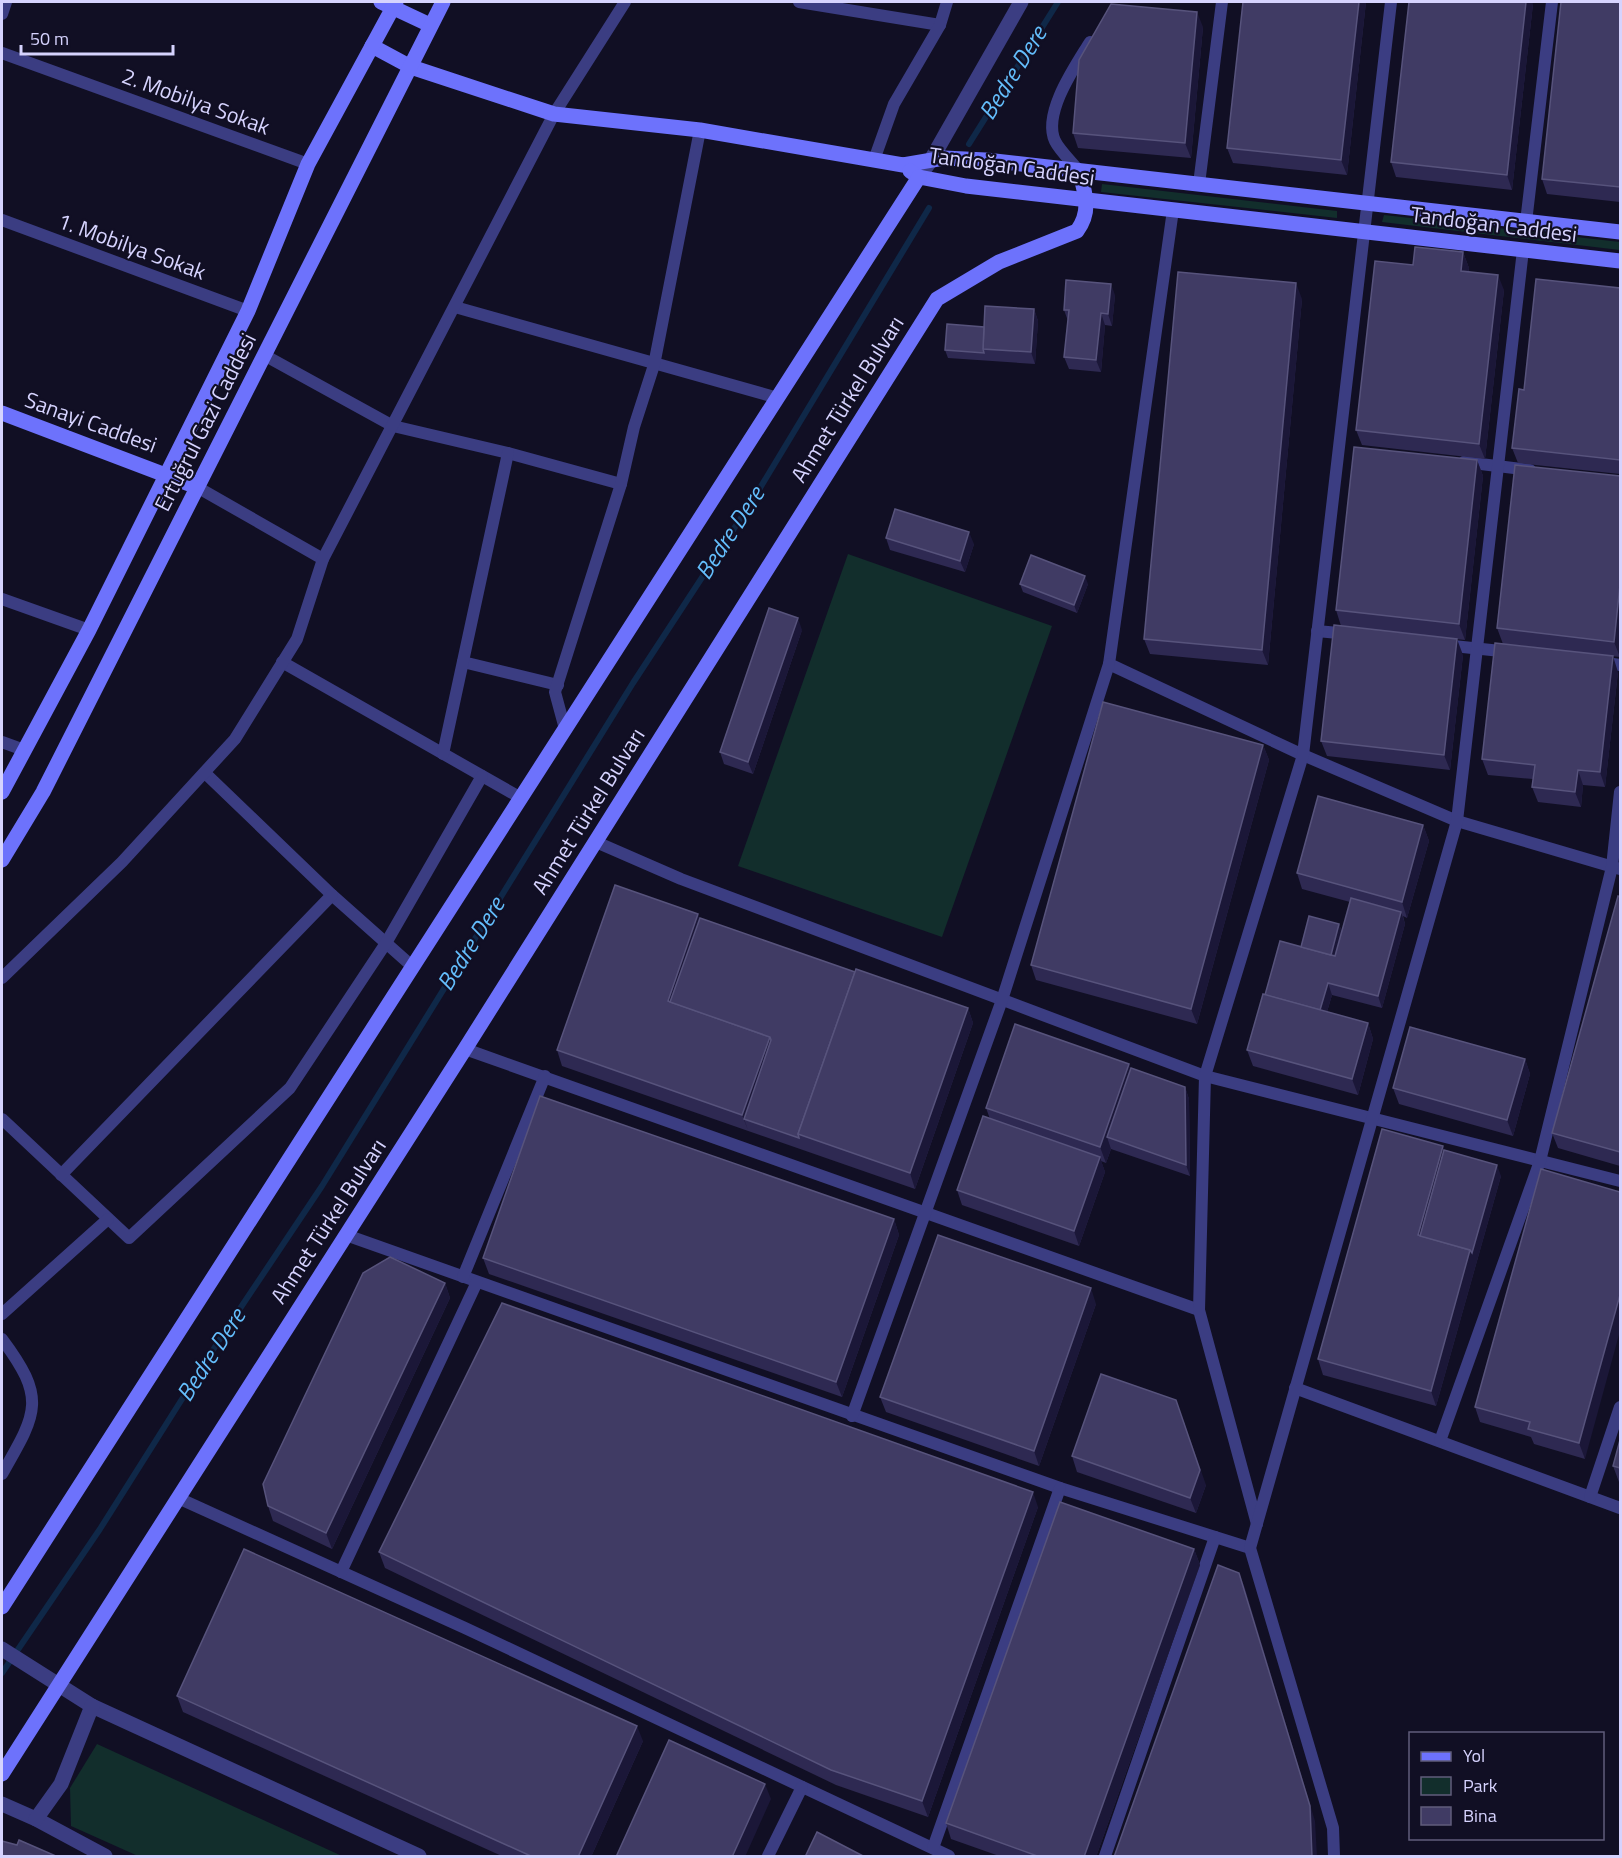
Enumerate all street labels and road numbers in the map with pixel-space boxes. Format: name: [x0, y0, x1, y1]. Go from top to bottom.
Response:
street label: 2. Mobilya Sokak: [117, 58, 275, 144]
street label: Tandoğan Caddesi: [927, 138, 1097, 194]
street label: Tandoğan Caddesi: [1409, 197, 1579, 251]
street label: 1. Mobilya Sokak: [53, 203, 211, 289]
street label: Ahmet Türkel Bulvarı: [782, 309, 912, 489]
street label: Ertuğrul Gazi Caddesi: [145, 327, 265, 517]
street label: Sanayi Caddesi: [20, 382, 162, 462]
street label: Ahmet Türkel Bulvarı: [523, 721, 653, 901]
street label: Ahmet Türkel Bulvarı: [262, 1132, 394, 1310]

